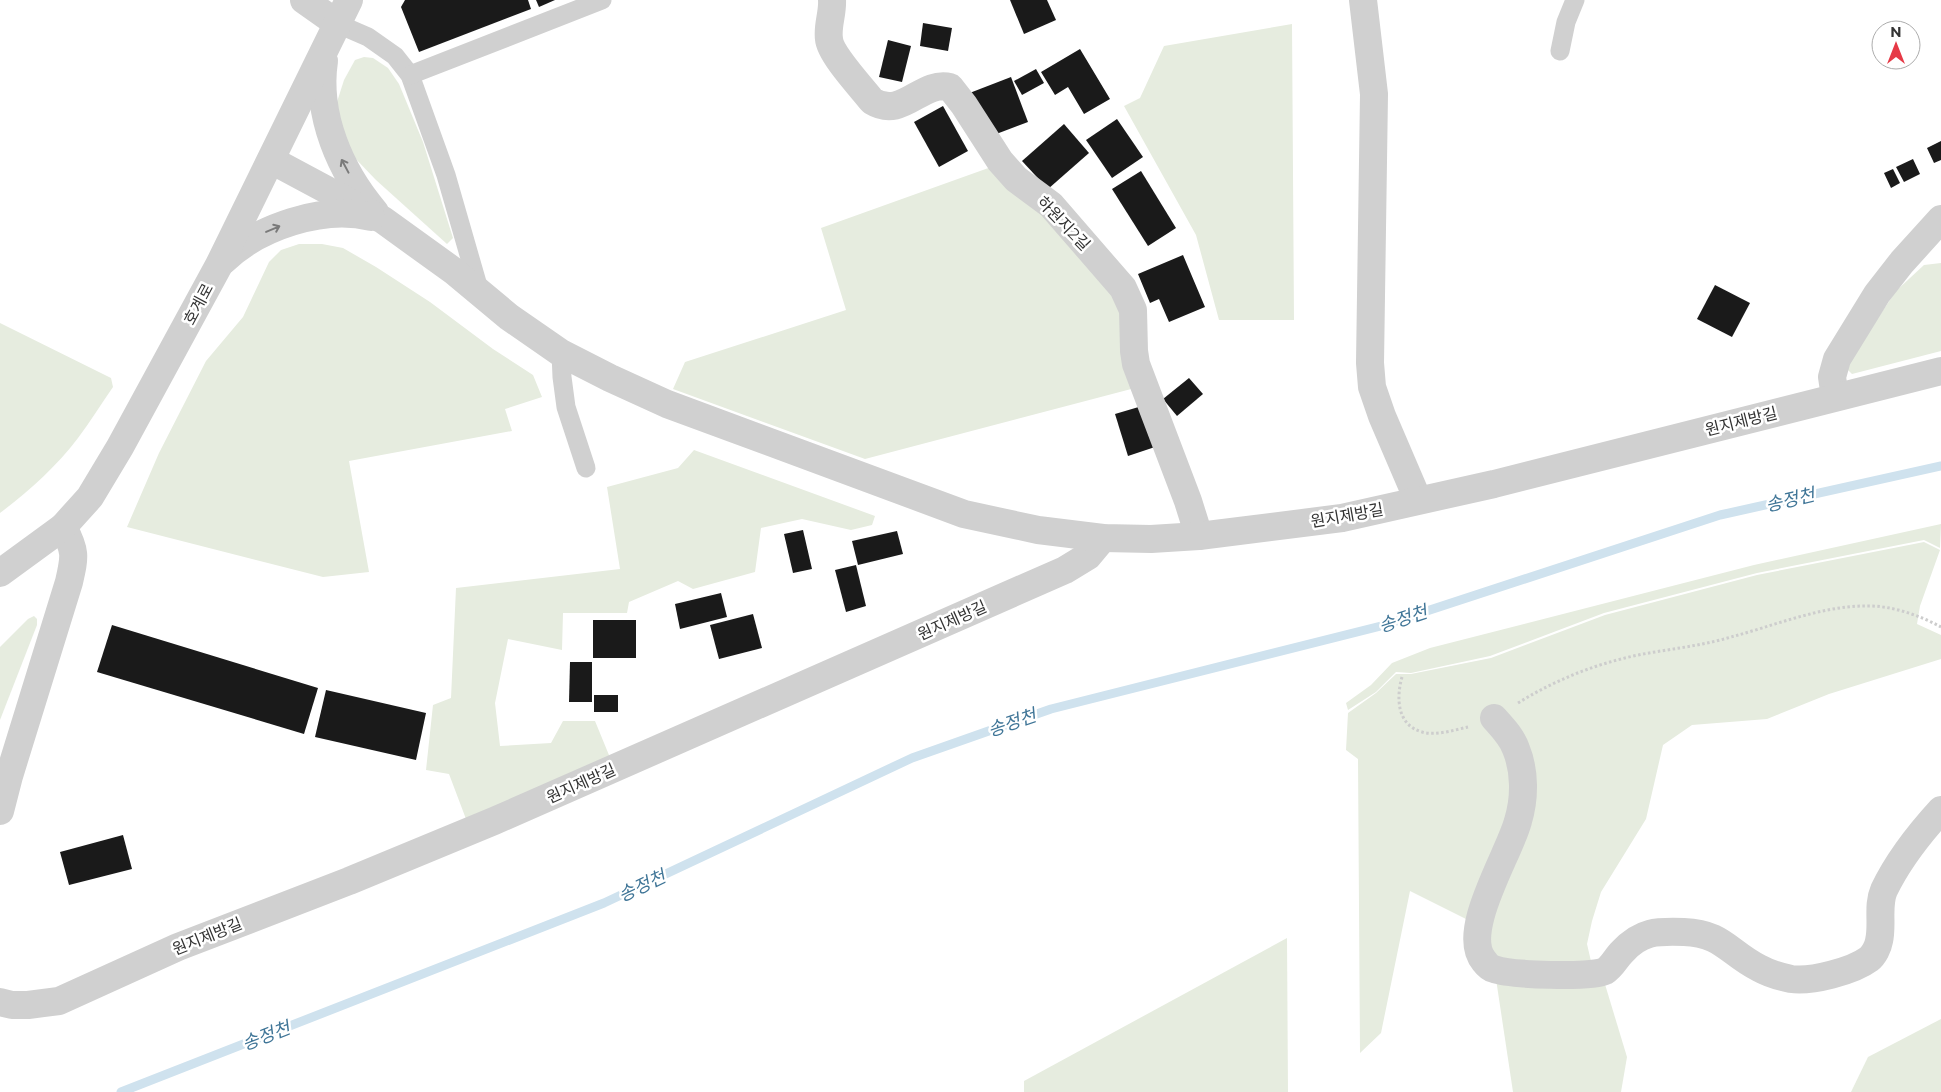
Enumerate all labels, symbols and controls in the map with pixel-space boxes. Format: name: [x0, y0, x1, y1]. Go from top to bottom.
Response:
north arrow: [1871, 20, 1921, 70]
text: N: [1890, 23, 1902, 41]
one-way arrow: [339, 160, 349, 174]
street label: 하원지2길: [1033, 192, 1094, 254]
one-way arrow: [265, 224, 280, 233]
street label: 호계로: [180, 280, 217, 328]
street label: 원지제방길: [1703, 403, 1779, 440]
water label: 송정천: [1763, 483, 1819, 516]
street label: 원지제방길: [1309, 500, 1385, 531]
street label: 원지제방길: [915, 597, 990, 644]
water label: 송정천: [1376, 600, 1432, 637]
water label: 송정천: [985, 704, 1041, 741]
street label: 원지제방길: [544, 760, 619, 807]
water label: 송정천: [615, 865, 671, 906]
street label: 원지제방길: [170, 914, 245, 959]
water label: 송정천: [239, 1016, 295, 1055]

